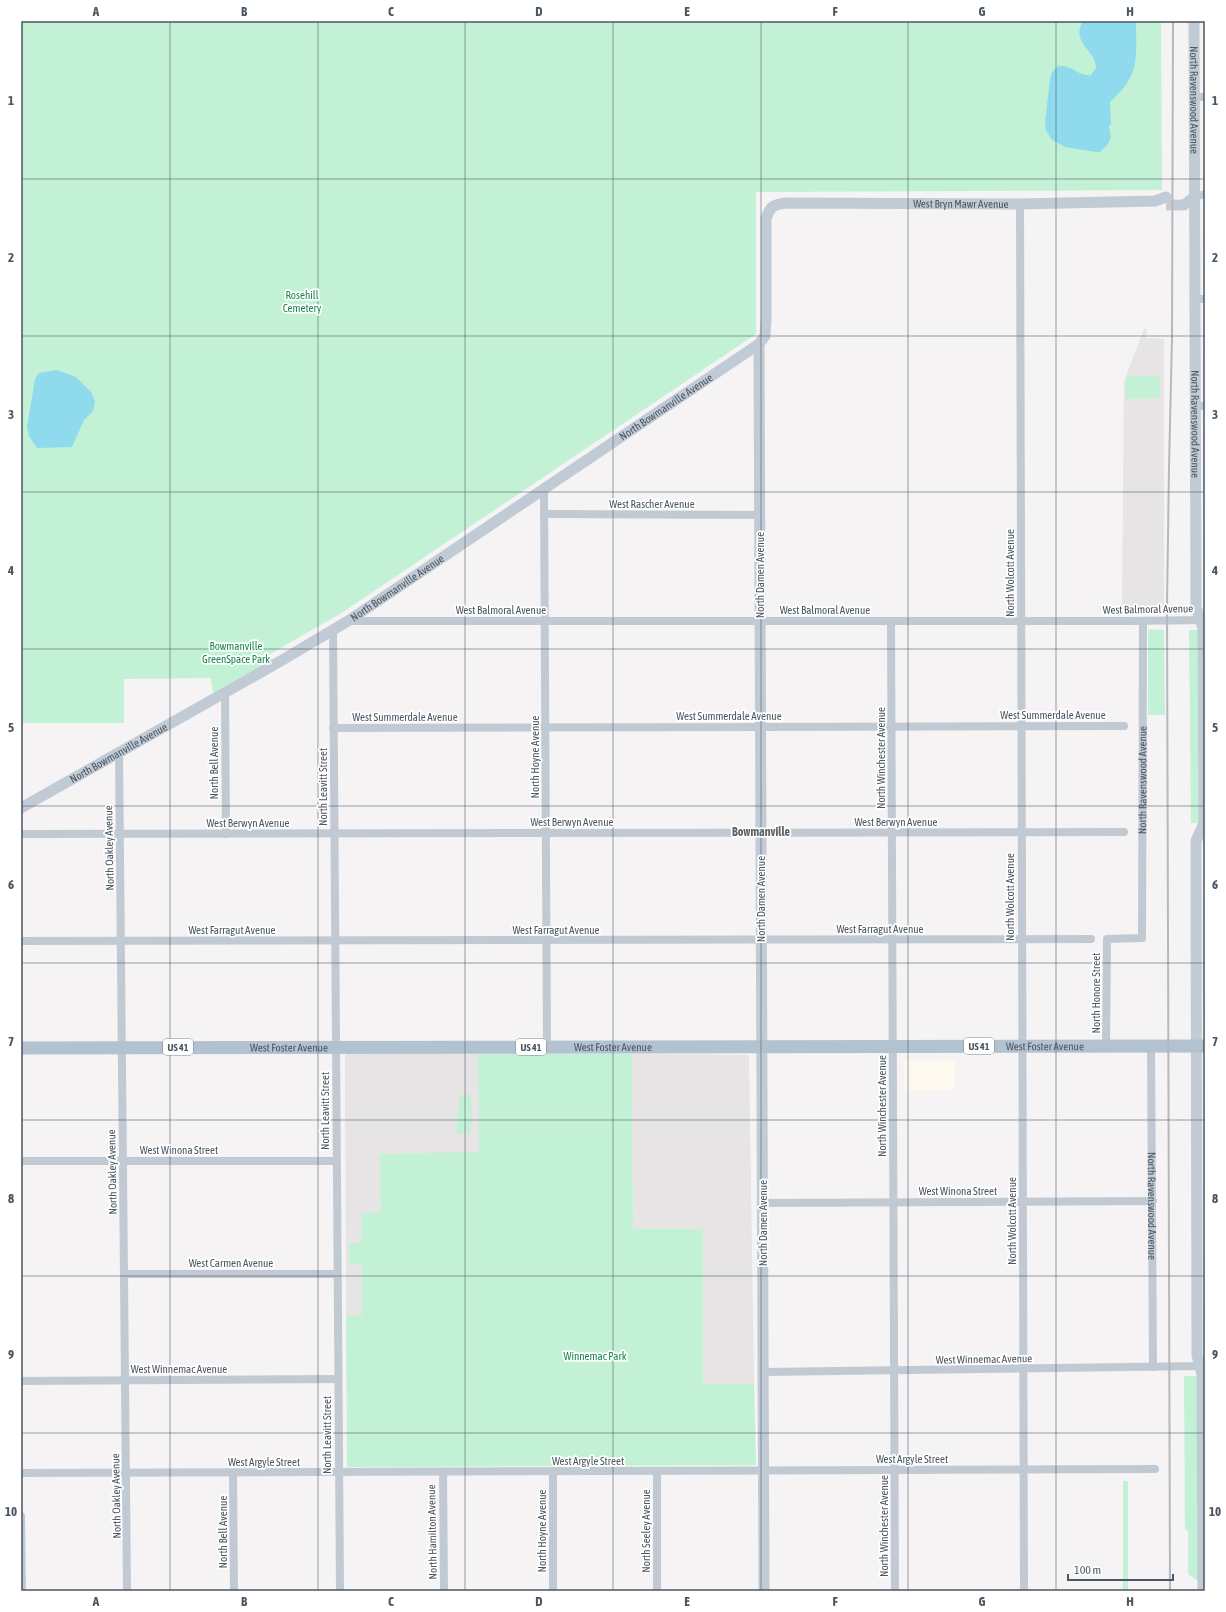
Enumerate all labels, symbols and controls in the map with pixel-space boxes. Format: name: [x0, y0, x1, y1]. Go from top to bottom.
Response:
text: A: [92, 4, 100, 19]
text: B: [241, 4, 248, 19]
text: C: [388, 4, 394, 19]
text: D: [535, 4, 543, 19]
text: E: [684, 4, 690, 19]
text: F: [832, 4, 838, 19]
text: G: [979, 4, 986, 19]
text: H: [1126, 4, 1134, 19]
street label: North Ravenswood Avenue: [1188, 46, 1200, 154]
text: 1: [8, 93, 14, 108]
text: 1: [1212, 93, 1218, 108]
street label: West Bryn Mawr Avenue: [913, 198, 1009, 210]
text: 2: [8, 250, 14, 265]
text: 2: [1212, 250, 1218, 265]
park label: Rosehill Cemetery: [283, 289, 322, 314]
street label: North Ravenswood Avenue: [1189, 370, 1202, 478]
street label: North Bowmanville Avenue: [617, 371, 715, 442]
text: 3: [8, 407, 14, 422]
text: 3: [1212, 407, 1218, 422]
street label: West Rascher Avenue: [609, 498, 695, 510]
street label: North Wolcott Avenue: [1004, 529, 1016, 617]
street label: North Damen Avenue: [754, 532, 766, 618]
street label: North Bowmanville Avenue: [348, 552, 446, 624]
text: 4: [7, 563, 14, 578]
text: 4: [1211, 563, 1218, 578]
street label: West Balmoral Avenue: [1103, 602, 1193, 616]
street label: West Balmoral Avenue: [456, 604, 546, 616]
street label: West Balmoral Avenue: [780, 604, 870, 616]
park label: Bowmanville GreenSpace Park: [202, 640, 270, 665]
street label: North Winchester Avenue: [875, 707, 887, 809]
street label: West Summerdale Avenue: [1000, 709, 1106, 721]
street label: West Summerdale Avenue: [676, 710, 782, 722]
street label: West Summerdale Avenue: [352, 711, 458, 723]
street label: North Hoyne Avenue: [529, 715, 541, 799]
text: 5: [8, 720, 14, 735]
text: 5: [1212, 720, 1218, 735]
street label: North Bowmanville Avenue: [68, 721, 169, 785]
street label: North Ravenswood Avenue: [1136, 726, 1149, 834]
street label: North Bell Avenue: [208, 727, 220, 799]
street label: North Leavitt Street: [317, 748, 329, 826]
street label: North Oakley Avenue: [102, 805, 116, 891]
street label: West Berwyn Avenue: [530, 816, 614, 828]
street label: West Berwyn Avenue: [854, 816, 938, 828]
street label: West Berwyn Avenue: [206, 817, 290, 829]
district label: Bowmanville: [732, 825, 790, 839]
street label: North Wolcott Avenue: [1004, 853, 1016, 941]
street label: North Damen Avenue: [755, 856, 767, 942]
text: 6: [8, 877, 14, 892]
text: 6: [1212, 877, 1218, 892]
street label: West Farragut Avenue: [836, 923, 924, 935]
street label: West Farragut Avenue: [188, 924, 276, 936]
street label: West Farragut Avenue: [512, 924, 600, 936]
street label: North Honore Street: [1090, 953, 1102, 1033]
text: 7: [8, 1034, 14, 1049]
text: 7: [1212, 1034, 1218, 1049]
road number: US 41: [964, 1038, 994, 1054]
road number: US 41: [163, 1039, 193, 1055]
road number: US 41: [516, 1039, 546, 1055]
street label: West Foster Avenue: [1006, 1040, 1084, 1052]
street label: West Foster Avenue: [250, 1041, 328, 1054]
street label: West Foster Avenue: [574, 1041, 652, 1053]
street label: North Winchester Avenue: [876, 1055, 888, 1157]
street label: North Leavitt Street: [319, 1072, 331, 1150]
street label: North Oakley Avenue: [105, 1129, 119, 1215]
street label: West Winona Street: [140, 1144, 218, 1156]
street label: North Ravenswood Avenue: [1146, 1152, 1158, 1260]
street label: North Wolcott Avenue: [1006, 1177, 1018, 1265]
street label: North Damen Avenue: [757, 1180, 769, 1266]
street label: West Winona Street: [919, 1185, 997, 1197]
text: 8: [8, 1191, 14, 1206]
text: 8: [1212, 1191, 1218, 1206]
street label: West Carmen Avenue: [189, 1257, 273, 1269]
text: 9: [8, 1347, 14, 1362]
text: 9: [1212, 1347, 1218, 1362]
park label: Winnemac Park: [563, 1350, 627, 1362]
street label: West Winnemac Avenue: [936, 1352, 1032, 1366]
street label: West Winnemac Avenue: [131, 1363, 227, 1375]
street label: North Leavitt Street: [321, 1396, 333, 1474]
street label: North Oakley Avenue: [109, 1453, 123, 1539]
street label: West Argyle Street: [876, 1453, 948, 1465]
street label: West Argyle Street: [552, 1455, 624, 1467]
street label: West Argyle Street: [228, 1456, 300, 1468]
street label: North Winchester Avenue: [878, 1475, 890, 1577]
street label: North Hamilton Avenue: [425, 1484, 439, 1580]
street label: North Hoyne Avenue: [536, 1489, 548, 1573]
street label: North Seeley Avenue: [640, 1489, 652, 1573]
street label: North Bell Avenue: [217, 1496, 229, 1568]
text: 10: [5, 1504, 17, 1519]
text: 10: [1209, 1504, 1221, 1519]
scale bar: [1068, 1556, 1173, 1582]
text: 100 m: [1074, 1563, 1101, 1577]
text: A: [92, 1594, 100, 1609]
text: B: [241, 1594, 248, 1609]
text: C: [388, 1594, 394, 1609]
text: D: [535, 1594, 543, 1609]
text: E: [684, 1594, 690, 1609]
text: F: [832, 1594, 838, 1609]
text: G: [979, 1594, 986, 1609]
text: H: [1126, 1594, 1134, 1609]

